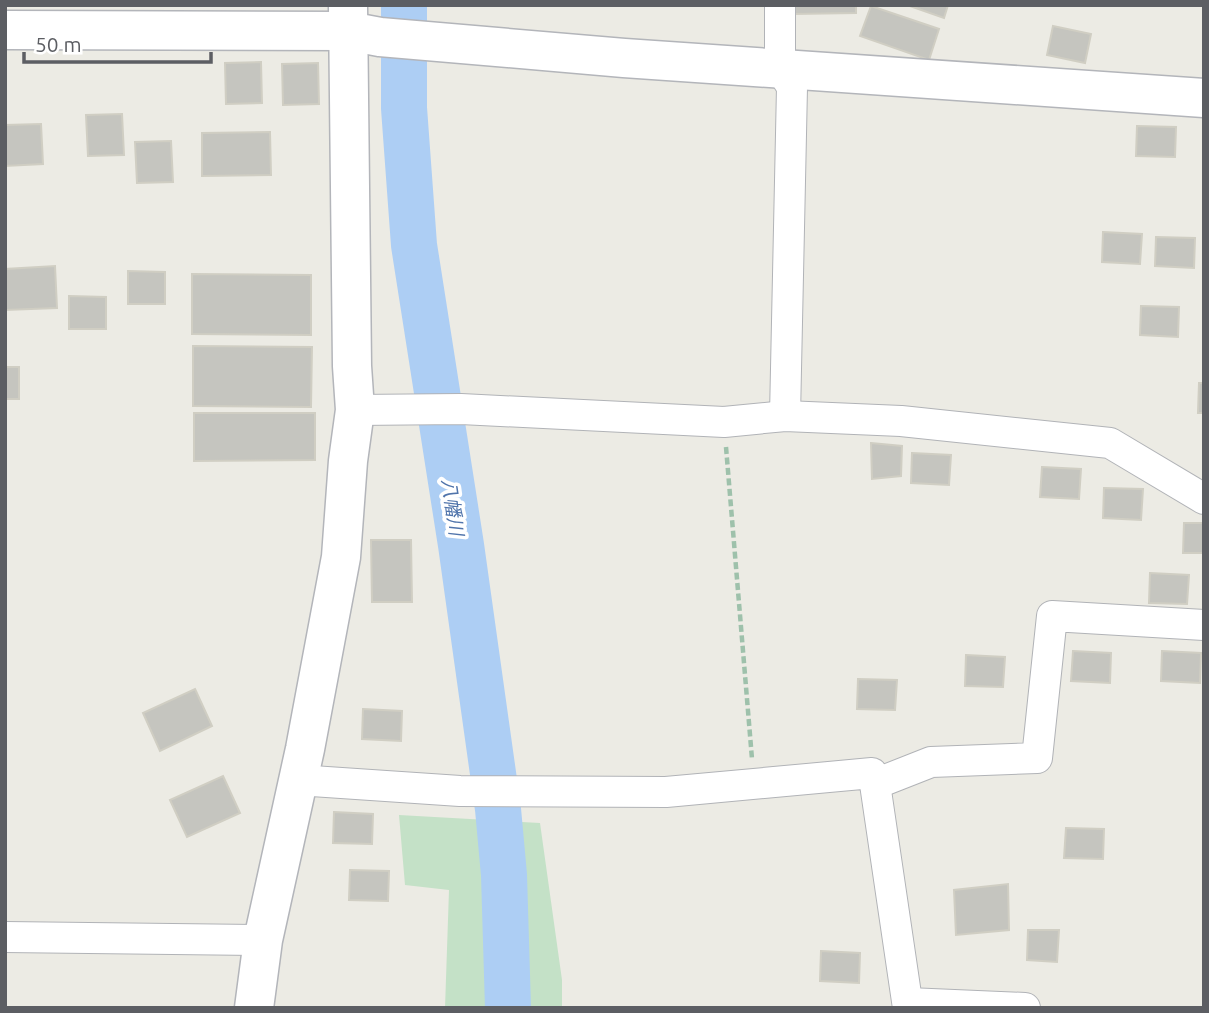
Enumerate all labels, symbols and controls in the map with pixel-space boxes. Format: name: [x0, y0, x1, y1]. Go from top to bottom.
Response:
scale bar: [24, 21, 212, 65]
text: 50 m: [35, 32, 82, 56]
water label: 八幡川: [438, 477, 468, 539]

